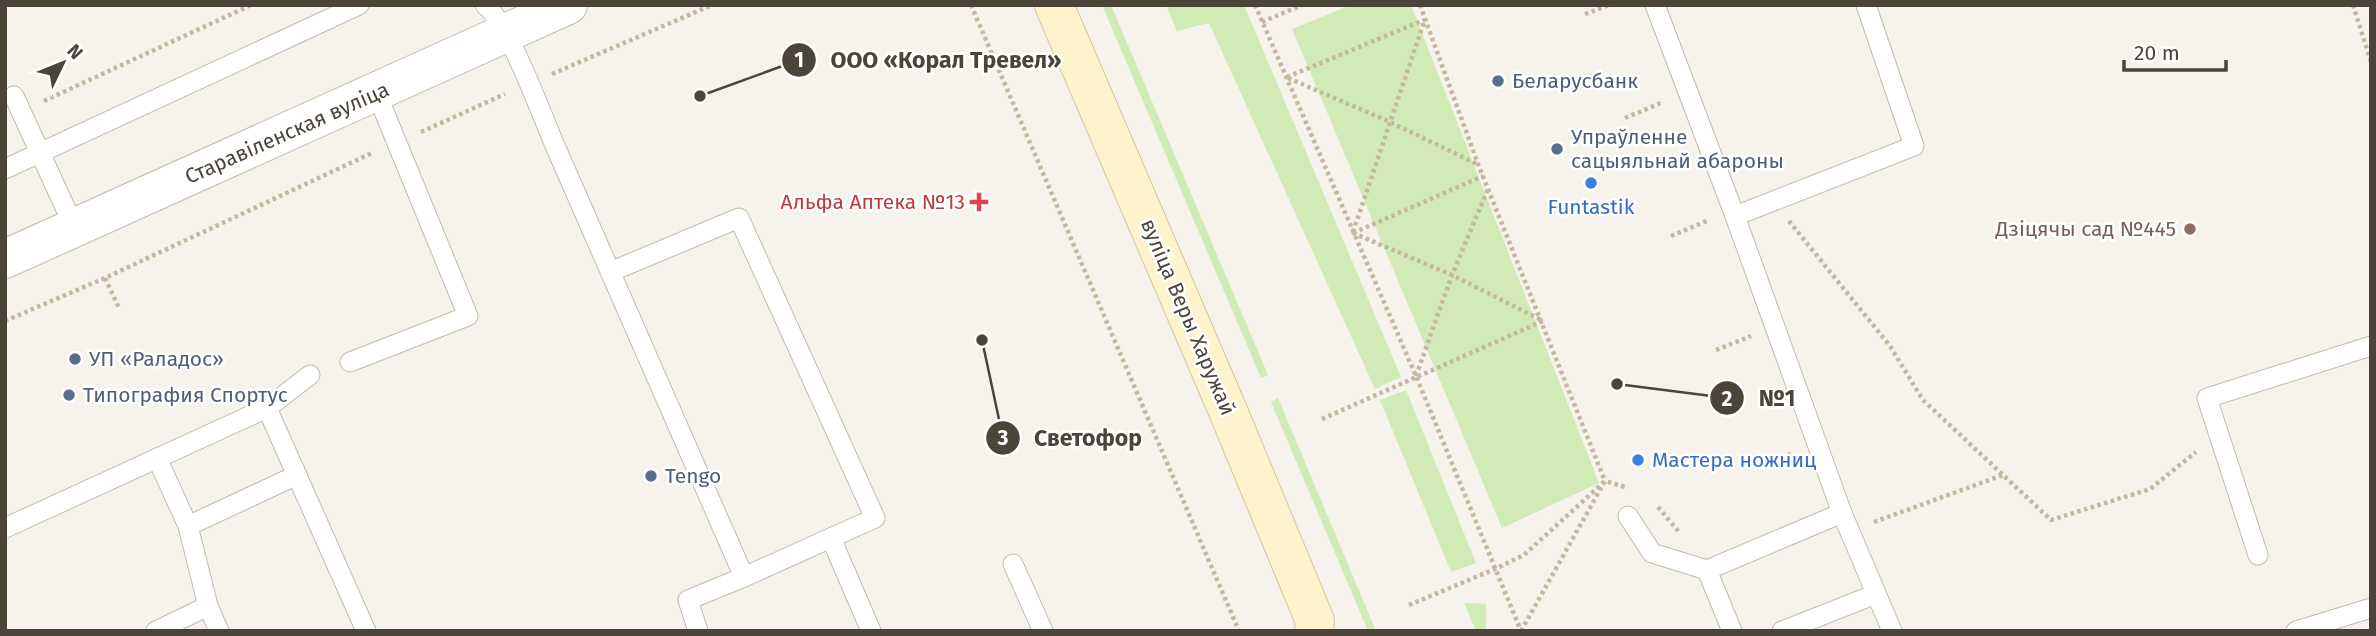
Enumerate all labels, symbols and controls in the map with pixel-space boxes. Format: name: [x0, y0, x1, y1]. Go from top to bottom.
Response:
north arrow: [28, 28, 98, 98]
scale bar: [2124, 28, 2226, 72]
callout: ООО «Корал Тревел»: [782, 38, 1076, 82]
text: N: [62, 39, 88, 64]
text: 20 m: [2134, 40, 2180, 66]
text: ООО «Корал Тревел»: [830, 46, 1062, 74]
text: 1: [794, 47, 804, 73]
place label: Беларусбанк: [1512, 68, 1638, 94]
marker: Беларусбанк: [1490, 73, 1506, 89]
street label: Старавіленская вуліца: [181, 76, 393, 190]
place label: Упраўленне сацыяльнай абароны: [1571, 124, 1784, 174]
marker: Упраўленне сацыяльнай абароны: [1549, 141, 1565, 157]
marker: Funtastik: [1583, 175, 1599, 191]
place label: Альфа Аптека №13: [781, 189, 965, 215]
marker: Альфа Аптека №13: [971, 194, 987, 210]
place label: Funtastik: [1548, 194, 1635, 220]
street label: вуліца Веры Харужай: [1135, 215, 1241, 419]
place label: Дзіцячы сад №445: [1995, 216, 2176, 242]
marker: Дзіцячы сад №445: [2182, 221, 2198, 237]
place label: УП «Раладос»: [89, 346, 224, 372]
marker: УП «Раладос»: [67, 351, 83, 367]
callout: №1: [1709, 376, 1809, 420]
place label: Типография Спортус: [83, 382, 288, 408]
text: №1: [1759, 384, 1795, 412]
text: 2: [1722, 386, 1733, 412]
marker: Типография Спортус: [61, 387, 77, 403]
callout: Светофор: [985, 416, 1156, 460]
text: Светофор: [1034, 424, 1142, 452]
text: 3: [997, 425, 1009, 451]
place label: Мастера ножниц: [1652, 447, 1816, 473]
marker: Мастера ножниц: [1630, 452, 1646, 468]
place label: Tengo: [665, 463, 721, 489]
marker: Tengo: [643, 468, 659, 484]

